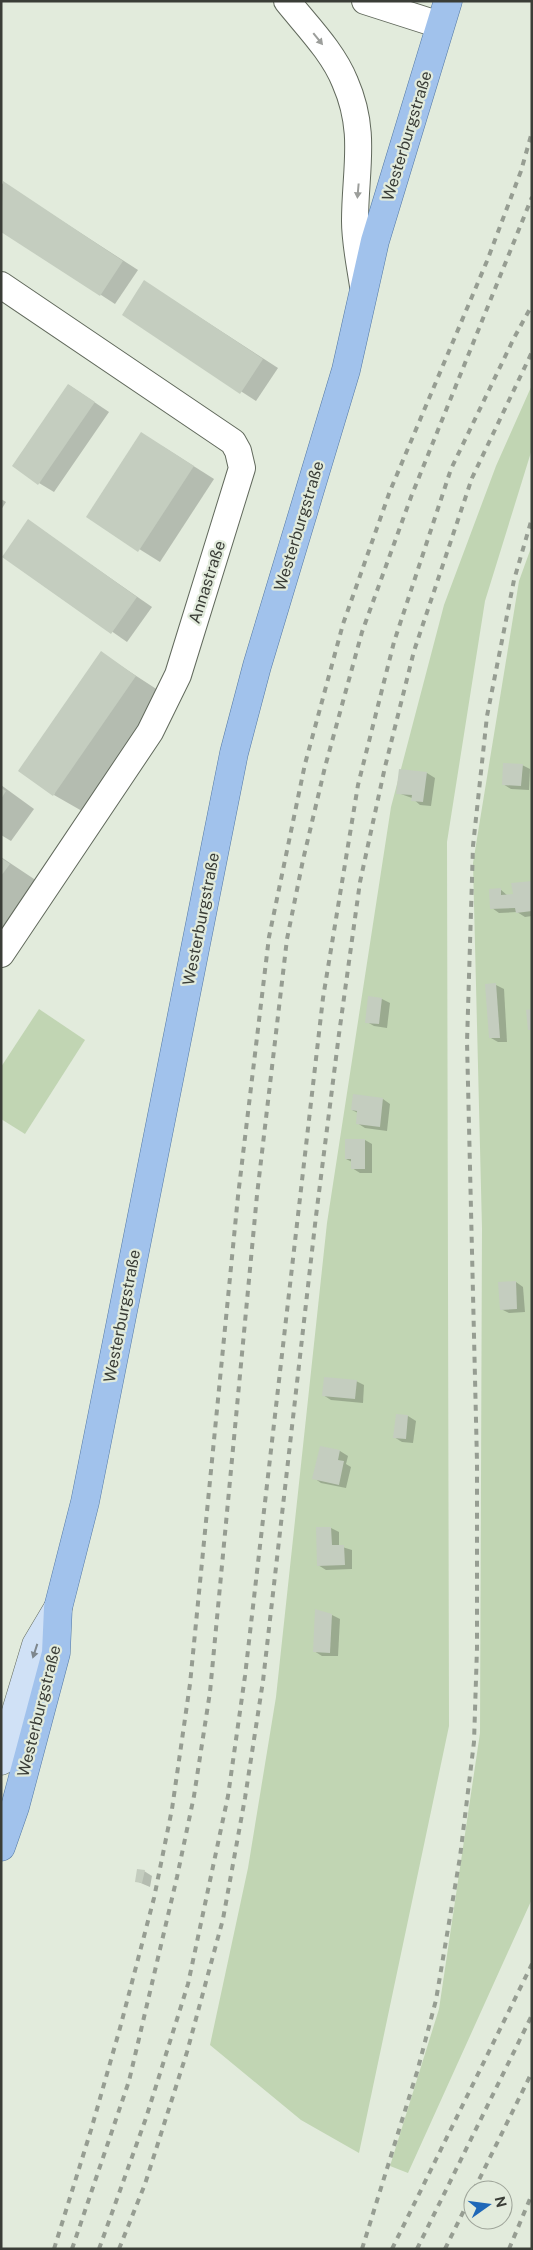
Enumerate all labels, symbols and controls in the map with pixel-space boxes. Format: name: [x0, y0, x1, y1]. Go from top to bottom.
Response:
one-way arrow: [312, 32, 323, 45]
street label: Westerburgstraße: [378, 69, 436, 203]
one-way arrow: [353, 183, 361, 199]
street label: Westerburgstraße: [270, 459, 328, 593]
street label: Annastraße: [185, 538, 229, 626]
street label: Westerburgstraße: [179, 851, 223, 987]
street label: Westerburgstraße: [100, 1248, 144, 1384]
street label: Westerburgstraße: [13, 1643, 65, 1779]
one-way arrow: [30, 1644, 38, 1659]
north arrow: [463, 2180, 513, 2230]
text: N: [492, 2195, 510, 2209]

